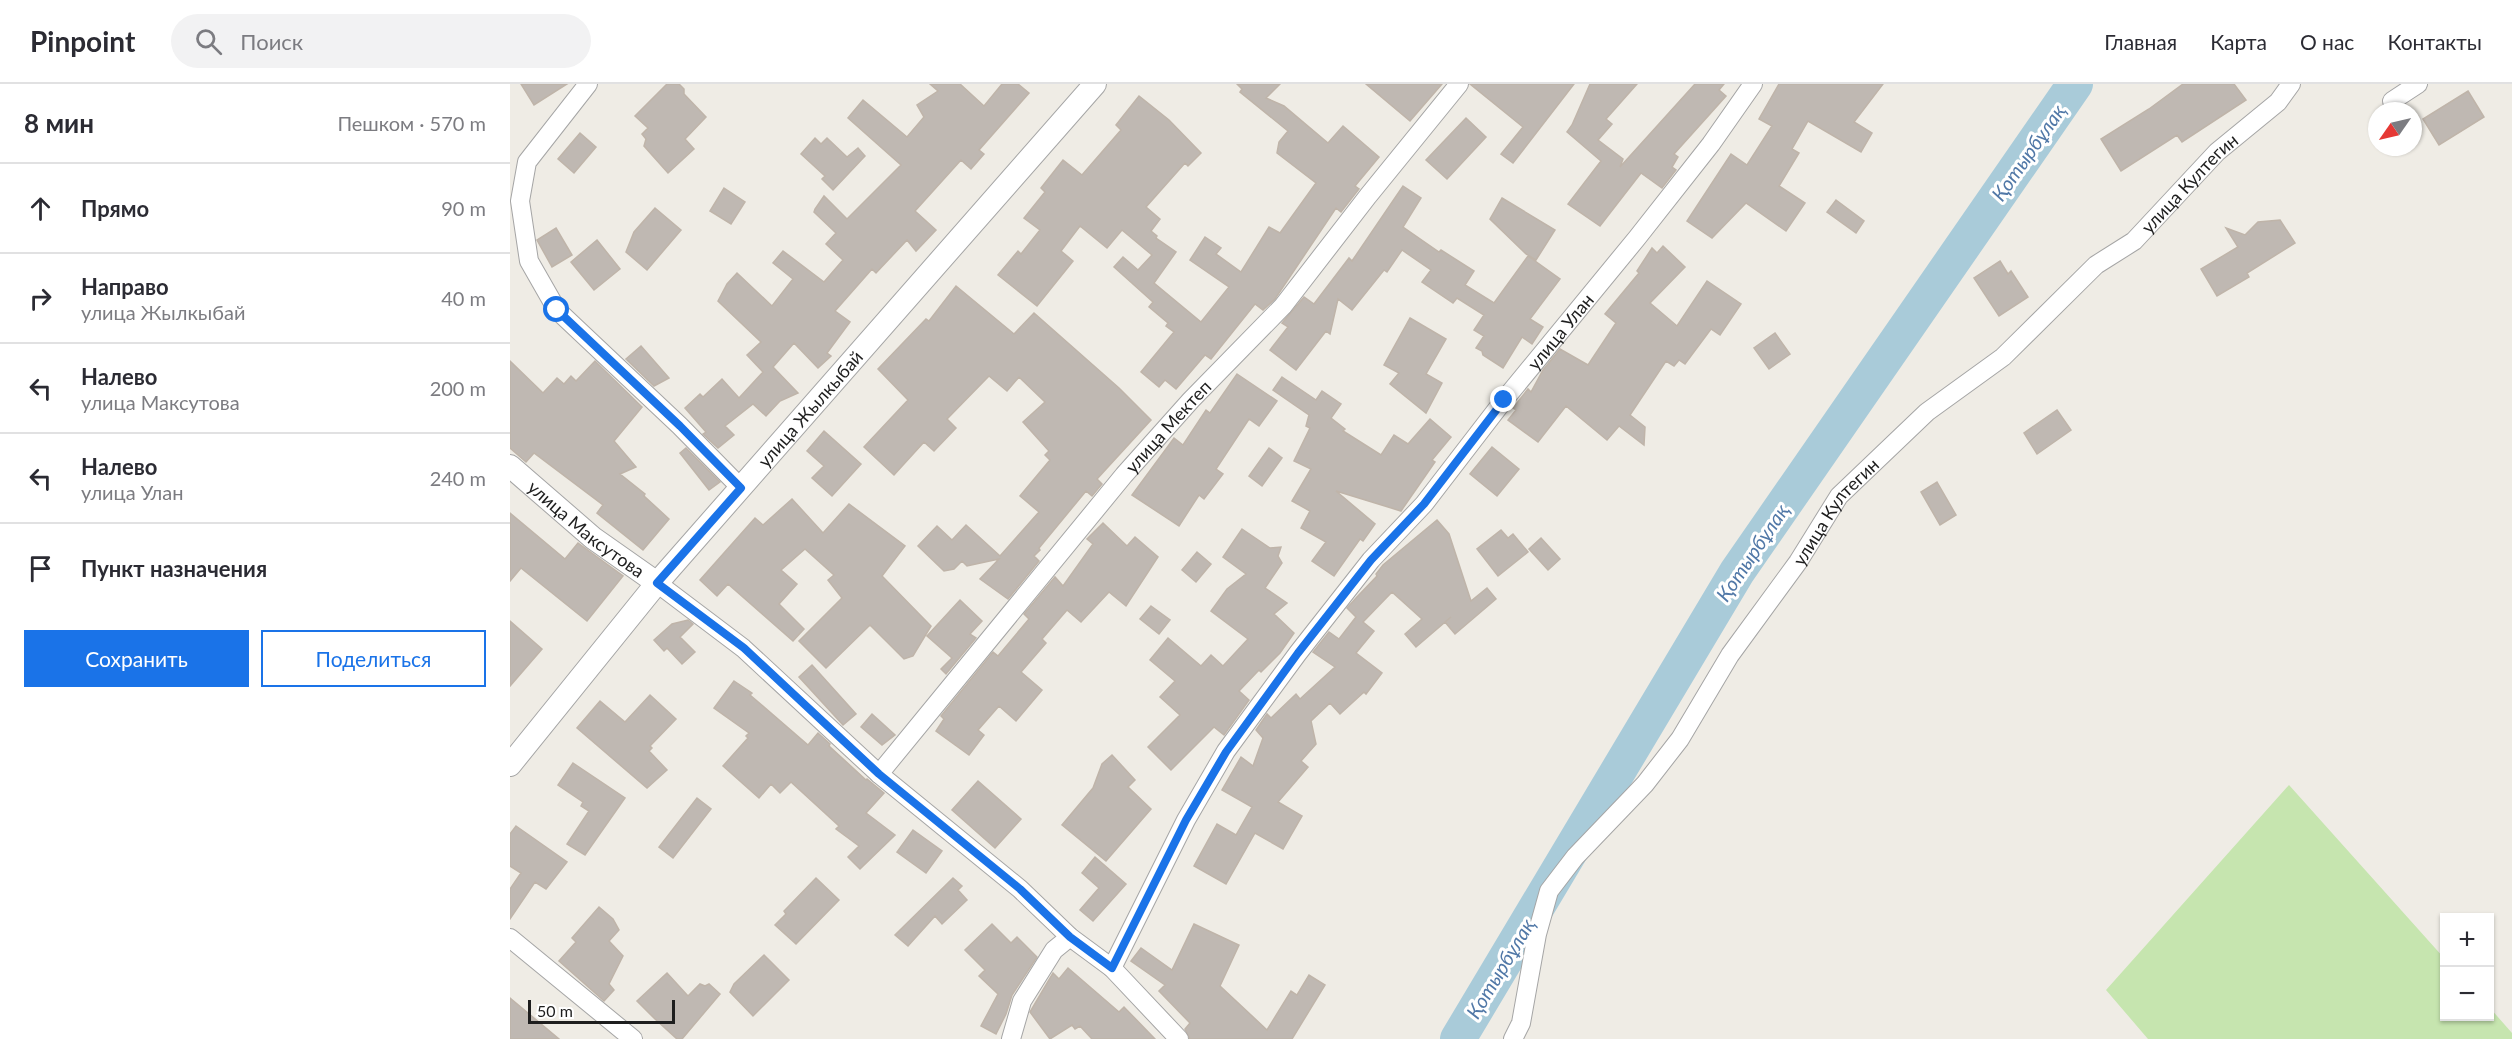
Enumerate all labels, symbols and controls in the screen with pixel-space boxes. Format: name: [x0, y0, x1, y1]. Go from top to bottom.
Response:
search box: [171, 14, 591, 68]
text: Pinpoint: [30, 24, 135, 58]
icon: search: [192, 25, 225, 58]
text: Поиск: [240, 28, 303, 55]
text: Главная: [2104, 29, 2177, 54]
text: Карта: [2210, 29, 2267, 54]
text: О нас: [2300, 29, 2354, 54]
text: Контакты: [2387, 29, 2482, 54]
water label: Қотырбұлақ: [1986, 99, 2070, 205]
north arrow: [2368, 102, 2422, 156]
text: 8 мин: [24, 107, 94, 139]
text: Пешком · 570 m: [337, 111, 486, 135]
street label: улица Култегин: [2136, 129, 2242, 237]
icon: ahead: [24, 192, 57, 225]
text: Прямо: [81, 195, 149, 222]
text: 90 m: [441, 196, 486, 220]
text: Направо: [81, 273, 169, 300]
icon: right: [24, 282, 57, 315]
text: 40 m: [441, 286, 486, 310]
street label: улица Улан: [1522, 289, 1598, 374]
route start: [543, 296, 569, 322]
text: улица Жылкыбай: [81, 300, 245, 324]
street label: улица Жылкыбай: [753, 346, 867, 471]
text: Налево: [81, 363, 157, 390]
icon: left: [24, 372, 57, 405]
street label: улица Мектеп: [1120, 375, 1215, 477]
text: 200 m: [430, 376, 486, 400]
route end: [1490, 386, 1516, 412]
text: улица Максутова: [81, 390, 240, 414]
text: Налево: [81, 453, 157, 480]
street label: улица Култегин: [1788, 453, 1883, 569]
icon: left: [24, 462, 57, 495]
text: 240 m: [430, 466, 486, 490]
street label: улица Максутова: [524, 476, 649, 582]
text: улица Улан: [81, 480, 183, 504]
water label: Қотырбұлақ: [1711, 499, 1793, 605]
icon: arrive: [24, 552, 57, 585]
text: Пункт назначения: [81, 555, 267, 582]
button: Сохранить: [24, 630, 249, 687]
button: Поделиться: [261, 630, 486, 687]
map controls: [2440, 913, 2494, 1021]
button: +: [2440, 913, 2494, 967]
water label: Қотырбұлақ: [1461, 914, 1539, 1022]
button: −: [2440, 967, 2494, 1021]
scale bar: [528, 997, 675, 1024]
text: 50 m: [537, 1001, 573, 1020]

